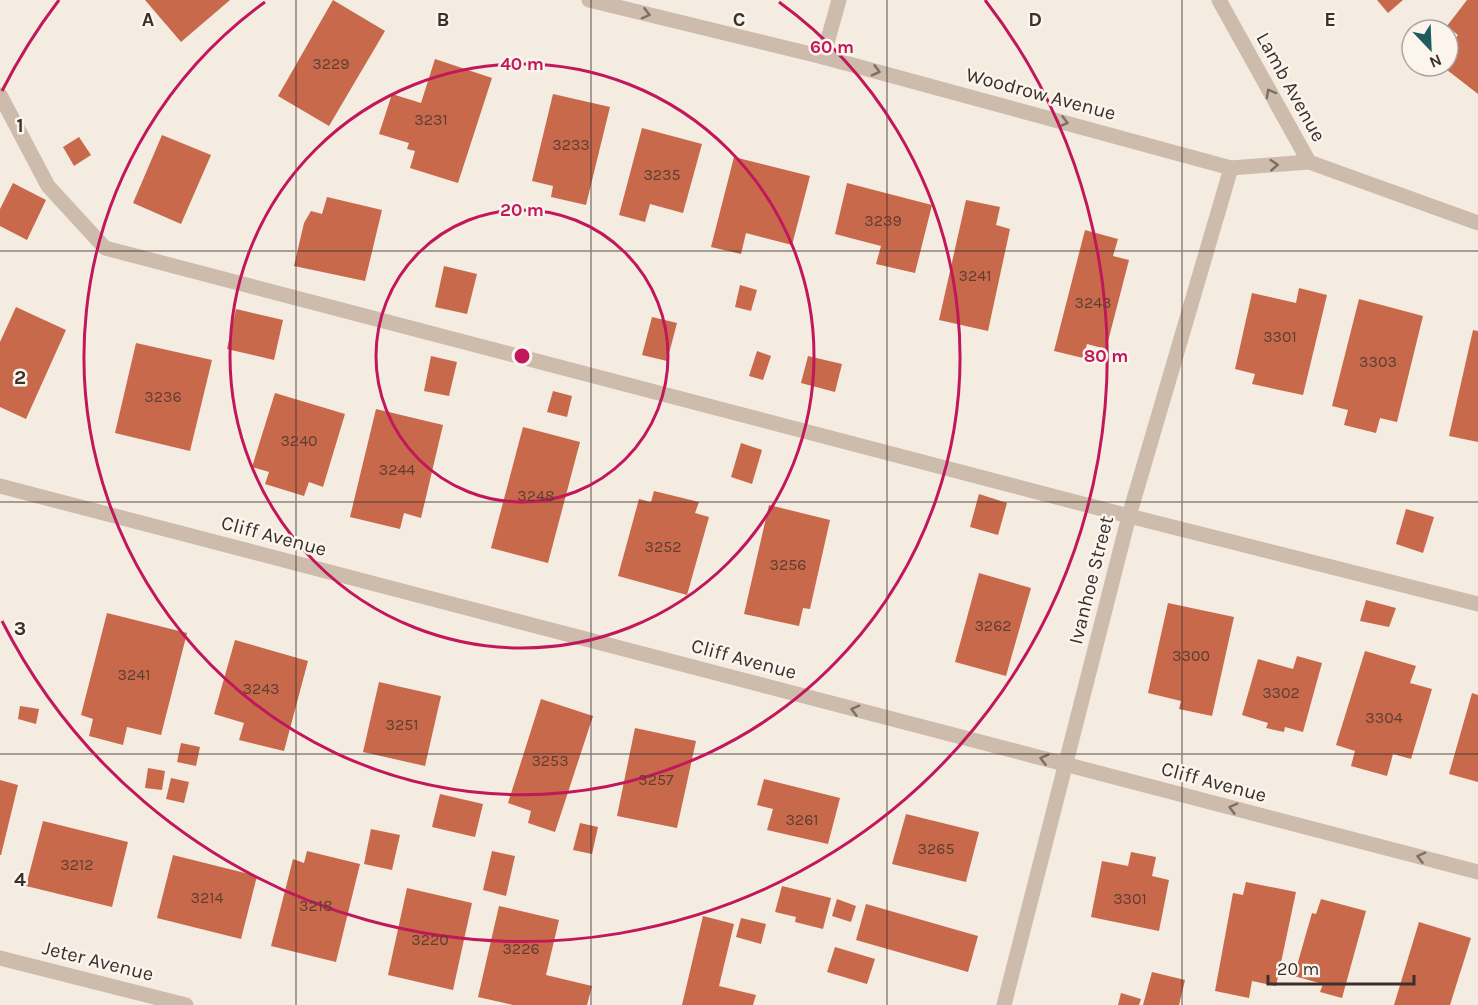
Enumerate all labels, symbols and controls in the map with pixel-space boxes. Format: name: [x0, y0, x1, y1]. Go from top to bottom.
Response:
one-way arrow: [641, 6, 651, 19]
text: A: [142, 8, 155, 31]
text: B: [437, 8, 449, 31]
text: C: [733, 8, 745, 31]
text: D: [1028, 8, 1042, 31]
text: E: [1324, 8, 1336, 31]
north arrow: [1400, 18, 1460, 78]
street label: Lamb Avenue: [1251, 28, 1331, 146]
text: 60 m: [810, 36, 854, 58]
text: N: [1427, 50, 1445, 72]
text: 40 m: [500, 53, 544, 75]
house number: 3229: [312, 54, 350, 73]
street label: Woodrow Avenue: [964, 63, 1118, 125]
one-way arrow: [870, 64, 881, 76]
one-way arrow: [1266, 89, 1277, 99]
house number: 3231: [414, 110, 448, 129]
text: 1: [16, 114, 24, 137]
one-way arrow: [1059, 115, 1069, 128]
house number: 3233: [552, 135, 590, 154]
one-way arrow: [1269, 159, 1278, 172]
house number: 3235: [643, 165, 681, 184]
text: 20 m: [500, 199, 544, 221]
house number: 3239: [864, 211, 902, 230]
house number: 3241: [959, 266, 991, 285]
house number: 3243: [1074, 293, 1112, 312]
house number: 3301: [1263, 327, 1297, 346]
text: 80 m: [1084, 345, 1128, 367]
centre of rings: [512, 346, 532, 366]
house number: 3303: [1359, 352, 1397, 371]
text: 2: [14, 366, 26, 389]
house number: 3236: [144, 387, 182, 406]
house number: 3240: [280, 431, 318, 450]
house number: 3244: [379, 460, 415, 479]
house number: 3248: [517, 486, 555, 505]
street label: Cliff Avenue: [219, 511, 329, 561]
street label: Ivanhoe Street: [1064, 513, 1118, 647]
house number: 3252: [644, 537, 682, 556]
house number: 3256: [770, 555, 806, 574]
house number: 3262: [974, 616, 1012, 635]
text: 3: [14, 617, 26, 640]
street label: Cliff Avenue: [689, 634, 799, 684]
house number: 3300: [1172, 646, 1210, 665]
house number: 3241: [118, 665, 150, 684]
house number: 3243: [242, 679, 280, 698]
house number: 3302: [1262, 683, 1300, 702]
one-way arrow: [850, 704, 860, 717]
house number: 3304: [1365, 708, 1403, 727]
house number: 3251: [385, 715, 419, 734]
house number: 3253: [531, 751, 569, 770]
one-way arrow: [1039, 753, 1049, 766]
street label: Cliff Avenue: [1159, 757, 1269, 807]
house number: 3257: [638, 770, 674, 789]
one-way arrow: [1228, 803, 1238, 816]
house number: 3261: [785, 810, 819, 829]
house number: 3265: [918, 839, 954, 858]
one-way arrow: [1417, 852, 1427, 865]
house number: 3212: [60, 855, 94, 874]
text: 4: [14, 868, 26, 891]
house number: 3214: [191, 888, 224, 907]
house number: 3301: [1113, 889, 1147, 908]
house number: 3218: [299, 896, 333, 915]
house number: 3220: [411, 930, 449, 949]
street label: Jeter Avenue: [40, 936, 156, 986]
house number: 3226: [502, 939, 540, 958]
scale bar: [1268, 948, 1414, 986]
text: 20 m: [1277, 958, 1319, 980]

